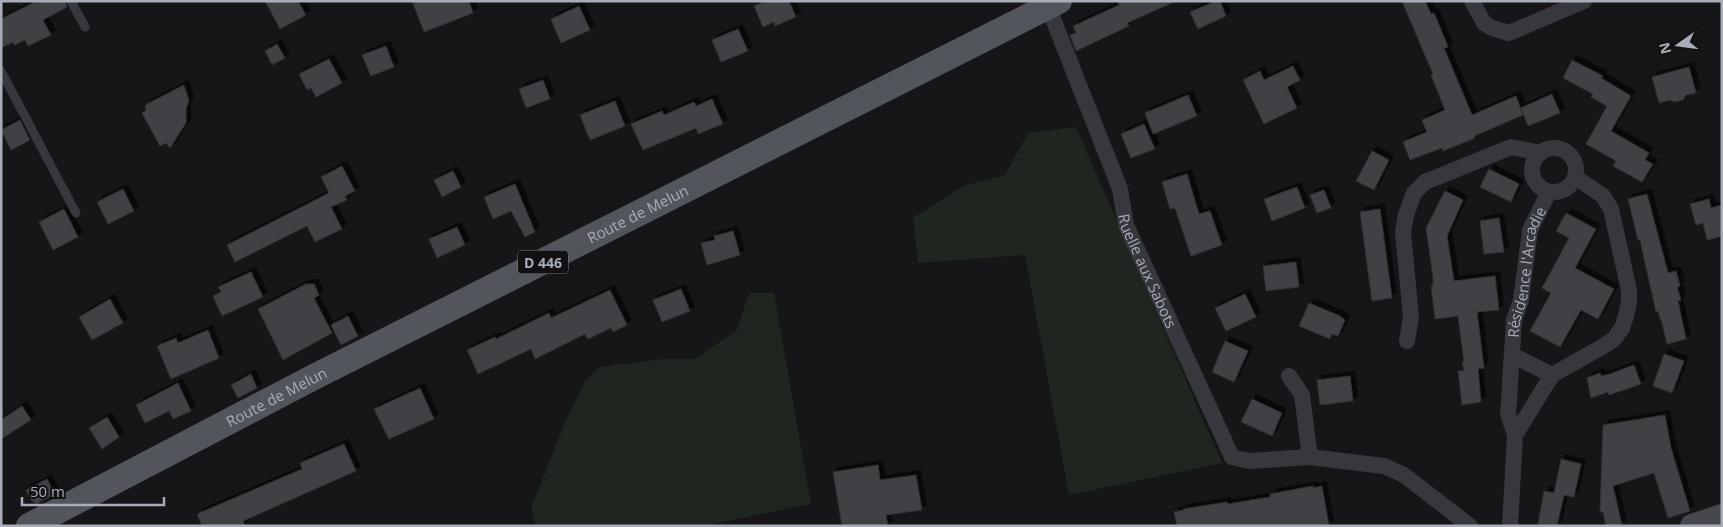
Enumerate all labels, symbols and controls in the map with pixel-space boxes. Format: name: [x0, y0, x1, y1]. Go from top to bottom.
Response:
north arrow: [1653, 20, 1703, 70]
text: N: [1654, 40, 1675, 56]
street label: Route de Melun: [584, 180, 692, 248]
street label: Résidence l'Arcadie: [1503, 203, 1550, 338]
street label: Ruelle aux Sabots: [1114, 212, 1182, 331]
road number: D 446: [518, 250, 568, 274]
street label: Route de Melun: [222, 362, 330, 431]
scale bar: [22, 474, 165, 506]
text: 50 m: [30, 481, 65, 501]

